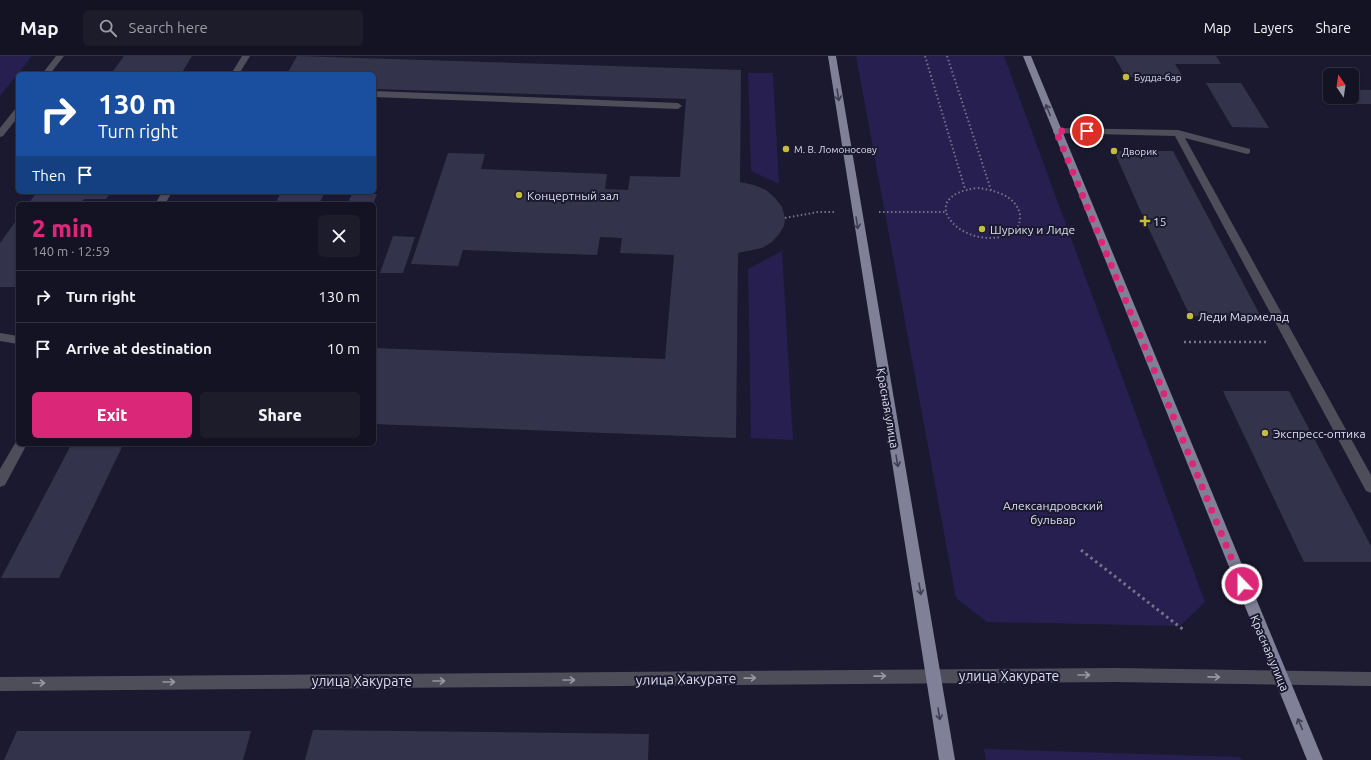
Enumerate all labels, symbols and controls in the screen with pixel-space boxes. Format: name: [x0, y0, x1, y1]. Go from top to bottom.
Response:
search box: [83, 10, 363, 46]
text: Map: [20, 17, 59, 39]
icon: search: [97, 17, 119, 39]
text: Search here: [129, 19, 208, 36]
text: Map: [1204, 20, 1231, 36]
text: Layers: [1253, 20, 1293, 36]
text: Share: [1315, 20, 1351, 36]
north arrow: [1323, 68, 1359, 104]
map controls: [1323, 68, 1359, 104]
marker: Будда-бар: [1121, 72, 1131, 82]
place label: Будда-бар: [1134, 72, 1182, 83]
icon: right: [32, 88, 84, 140]
text: 130 m: [98, 88, 176, 119]
one-way arrow: [834, 88, 842, 101]
one-way arrow: [1044, 105, 1052, 117]
pin: [1070, 114, 1104, 148]
icon: arrive: [1076, 120, 1098, 142]
text: Turn right: [98, 121, 178, 141]
marker: М. В. Ломоносову: [781, 144, 791, 154]
place label: М. В. Ломоносову: [794, 144, 877, 155]
marker: Дворик: [1109, 146, 1119, 156]
place label: Дворик: [1122, 146, 1157, 157]
icon: arrive: [74, 164, 96, 186]
text: Then: [32, 167, 66, 184]
place label: Концертный зал: [527, 189, 619, 202]
marker: Концертный зал: [514, 190, 524, 200]
text: 2 min: [32, 215, 93, 242]
button: close: [318, 215, 360, 257]
place label: 15: [1153, 215, 1167, 228]
one-way arrow: [853, 216, 861, 229]
marker: 15: [1140, 216, 1150, 226]
place label: Шурику и Лиде: [990, 223, 1075, 236]
marker: Шурику и Лиде: [977, 224, 987, 234]
text: 140 m · 12:59: [32, 244, 110, 258]
icon: right: [32, 286, 54, 308]
text: Turn right: [66, 288, 136, 305]
text: 130 m: [318, 288, 360, 305]
place label: Леди Мармелад: [1198, 310, 1289, 323]
marker: Леди Мармелад: [1185, 311, 1195, 321]
icon: arrive: [32, 338, 54, 360]
text: Arrive at destination: [66, 340, 212, 357]
text: 10 m: [327, 340, 360, 357]
street label: Красная улица: [875, 367, 901, 449]
button: Exit: [32, 392, 192, 438]
button: Share: [200, 392, 360, 438]
place label: Экспресс-оптика: [1273, 427, 1366, 440]
marker: Экспресс-оптика: [1260, 428, 1270, 438]
one-way arrow: [893, 454, 901, 467]
park label: Александровский бульвар: [1003, 499, 1103, 526]
position arrow: [1221, 563, 1263, 605]
one-way arrow: [916, 583, 924, 596]
street label: Красная улица: [1248, 613, 1292, 693]
street label: улица Хакурате: [959, 668, 1059, 684]
street label: улица Хакурате: [636, 670, 736, 688]
one-way arrow: [1077, 671, 1090, 679]
one-way arrow: [873, 672, 886, 680]
street label: улица Хакурате: [312, 673, 412, 689]
one-way arrow: [1207, 673, 1220, 680]
one-way arrow: [743, 674, 756, 682]
one-way arrow: [562, 676, 575, 684]
one-way arrow: [432, 677, 445, 685]
one-way arrow: [162, 678, 175, 686]
one-way arrow: [32, 679, 45, 687]
one-way arrow: [936, 707, 944, 720]
one-way arrow: [1296, 718, 1303, 730]

